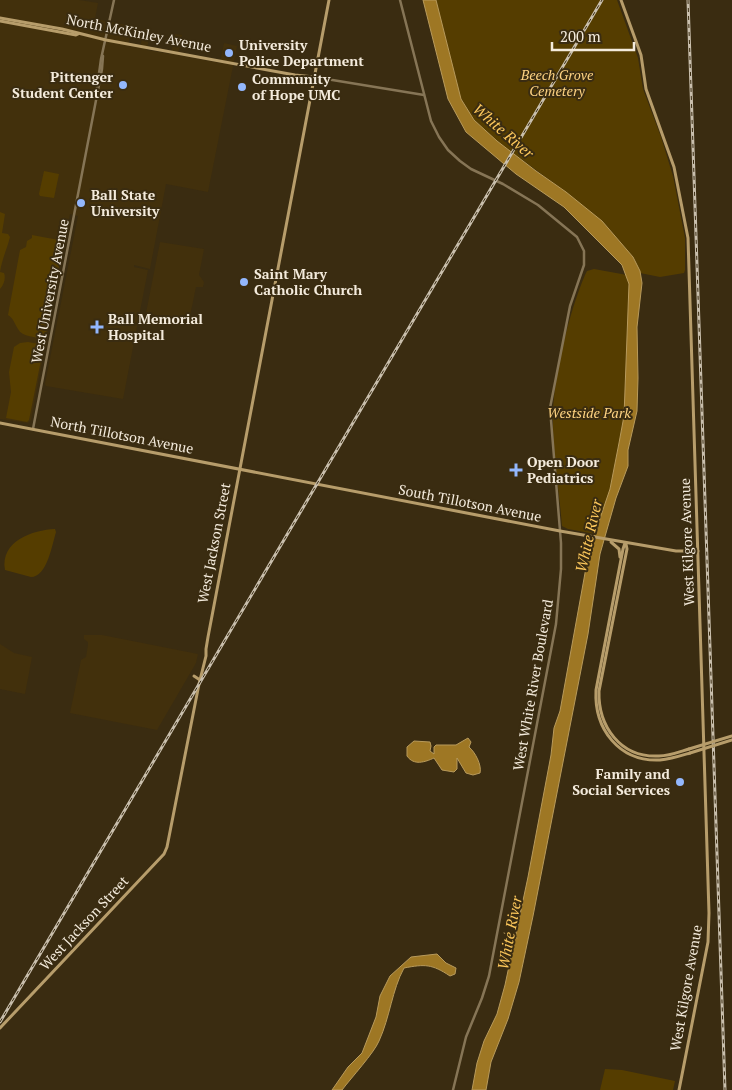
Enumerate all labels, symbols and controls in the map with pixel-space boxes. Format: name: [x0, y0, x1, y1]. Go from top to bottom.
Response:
street label: North McKinley Avenue: [65, 9, 213, 56]
scale bar: [552, 20, 634, 52]
text: 200 m: [560, 26, 601, 46]
place label: University Police Department: [239, 35, 364, 70]
marker: University Police Department: [223, 47, 235, 59]
park label: Beech Grove Cemetery: [520, 65, 594, 100]
place label: Pittenger Student Center: [12, 67, 113, 102]
place label: Community of Hope UMC: [252, 69, 340, 104]
marker: Pittenger Student Center: [117, 79, 129, 91]
marker: Community of Hope UMC: [236, 81, 248, 93]
water label: White River: [469, 98, 539, 163]
place label: Ball State University: [91, 185, 160, 220]
marker: Ball State University: [75, 197, 87, 209]
street label: West University Avenue: [26, 217, 73, 365]
place label: Saint Mary Catholic Church: [254, 264, 362, 299]
marker: Saint Mary Catholic Church: [238, 276, 250, 288]
place label: Ball Memorial Hospital: [108, 309, 203, 344]
marker: Ball Memorial Hospital: [90, 320, 104, 334]
park label: Westside Park: [547, 403, 631, 422]
street label: North Tillotson Avenue: [49, 411, 195, 458]
place label: Open Door Pediatrics: [527, 452, 599, 487]
marker: Open Door Pediatrics: [509, 463, 523, 477]
street label: West Kilgore Avenue: [675, 478, 698, 606]
street label: South Tillotson Avenue: [397, 479, 543, 526]
street label: West Jackson Street: [193, 480, 235, 605]
water label: White River: [570, 496, 606, 574]
street label: West White River Boulevard: [508, 598, 557, 772]
place label: Family and Social Services: [572, 764, 671, 799]
marker: Family and Social Services: [674, 776, 686, 788]
street label: West Jackson Street: [35, 871, 133, 974]
water label: White River: [492, 893, 526, 971]
street label: West Kilgore Avenue: [665, 923, 706, 1053]

